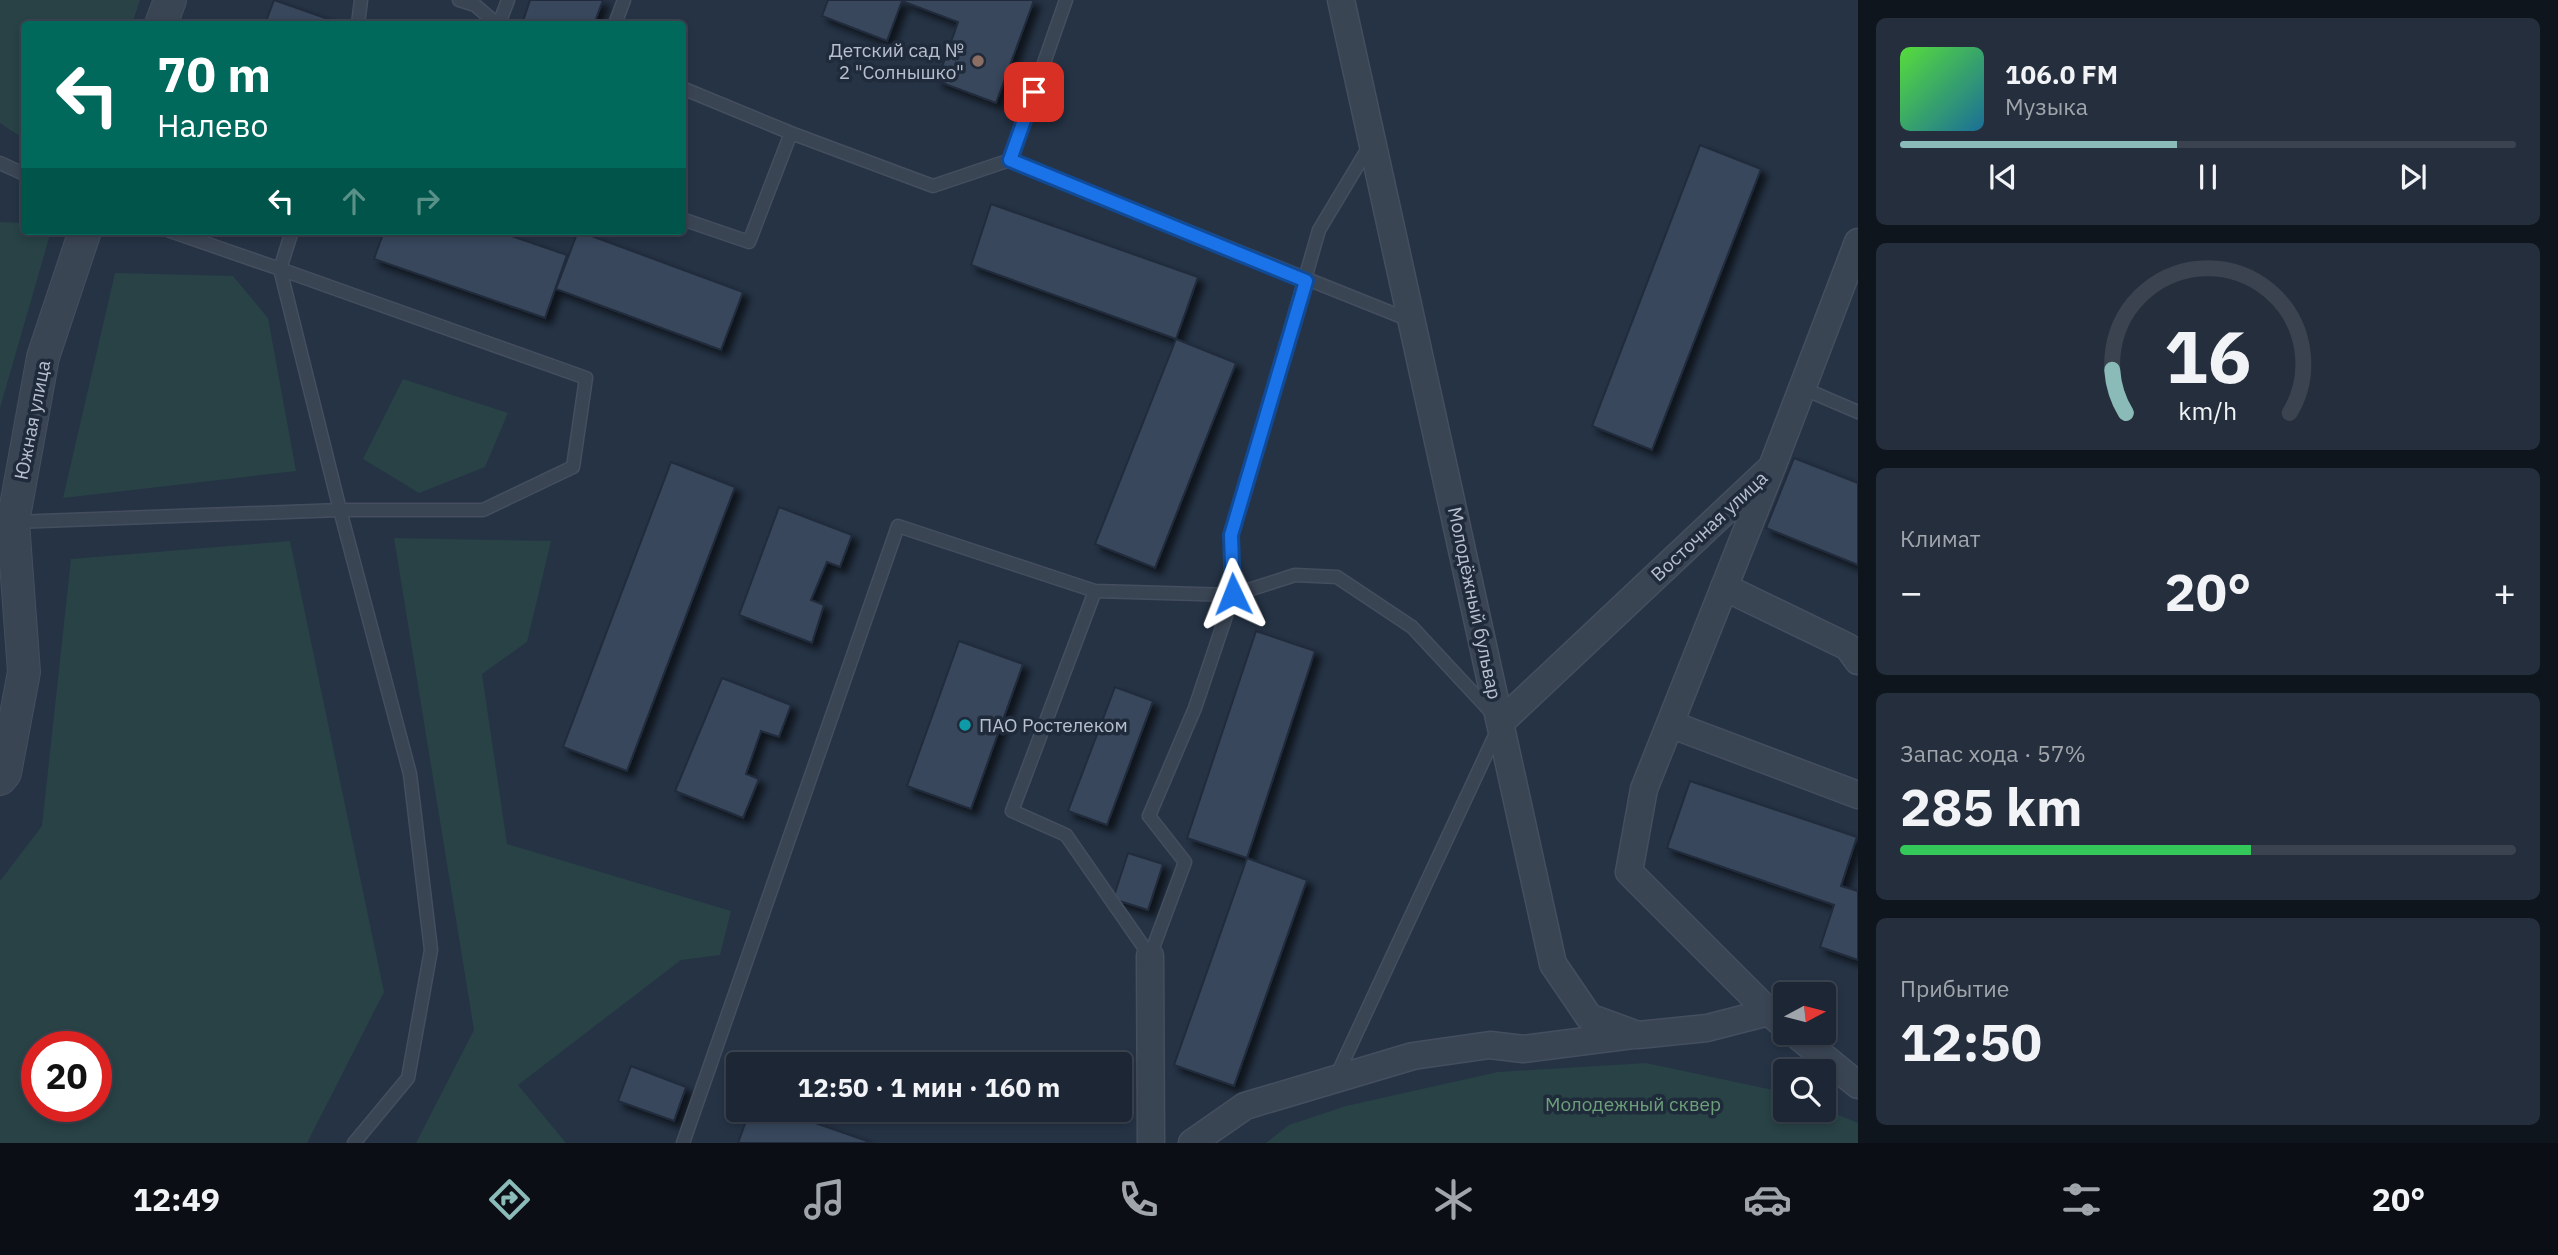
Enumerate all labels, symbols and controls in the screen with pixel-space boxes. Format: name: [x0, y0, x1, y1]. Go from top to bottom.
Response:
place label: Детский сад № 2 "Солнышко": [829, 38, 964, 84]
text: 70 m: [157, 42, 271, 105]
icon: left: [42, 49, 133, 140]
marker: Детский сад № 2 "Солнышко": [970, 53, 986, 69]
text: 106.0 FM: [2005, 57, 2118, 91]
pin: [1004, 62, 1064, 122]
icon: arrive: [1015, 73, 1053, 111]
text: Музыка: [2005, 91, 2088, 121]
text: Налево: [157, 104, 268, 146]
icon: previous: [1984, 158, 2022, 196]
icon: pause: [2189, 158, 2227, 196]
icon: next: [2394, 158, 2432, 196]
icon: left: [262, 182, 300, 220]
icon: ahead: [335, 182, 373, 220]
icon: right: [408, 182, 446, 220]
text: 16: [2164, 308, 2252, 403]
street label: Южная улица: [9, 358, 55, 482]
text: km/h: [2179, 393, 2237, 426]
street label: Восточная улица: [1646, 466, 1772, 586]
street label: Молодёжный бульвар: [1443, 505, 1507, 701]
text: Климат: [1900, 523, 1981, 553]
position arrow: [1196, 557, 1270, 631]
text: 20°: [2165, 558, 2251, 625]
text: −: [1900, 567, 1923, 616]
text: +: [2493, 567, 2516, 616]
place label: ПАО Ростелеком: [979, 713, 1128, 737]
marker: ПАО Ростелеком: [957, 717, 973, 733]
text: Запас хода · 57%: [1900, 738, 2086, 768]
text: 285 km: [1900, 773, 2082, 840]
text: Прибытие: [1900, 973, 2009, 1003]
north arrow: [1773, 982, 1836, 1045]
map controls: [1773, 982, 1836, 1122]
text: 12:50: [1900, 1008, 2042, 1075]
speed limit sign: 20: [21, 1031, 112, 1122]
button: search: [1773, 1059, 1836, 1122]
text: 12:50 · 1 мин · 160 m: [798, 1070, 1060, 1104]
park label: Молодежный сквер: [1545, 1092, 1721, 1116]
icon: directions: [485, 1175, 534, 1224]
icon: music: [800, 1175, 849, 1224]
icon: phone: [1114, 1175, 1163, 1224]
icon: climate: [1429, 1175, 1478, 1224]
icon: car: [1743, 1175, 1792, 1224]
icon: filters: [2057, 1175, 2106, 1224]
text: 12:49: [133, 1178, 220, 1220]
text: 20°: [2372, 1178, 2425, 1220]

